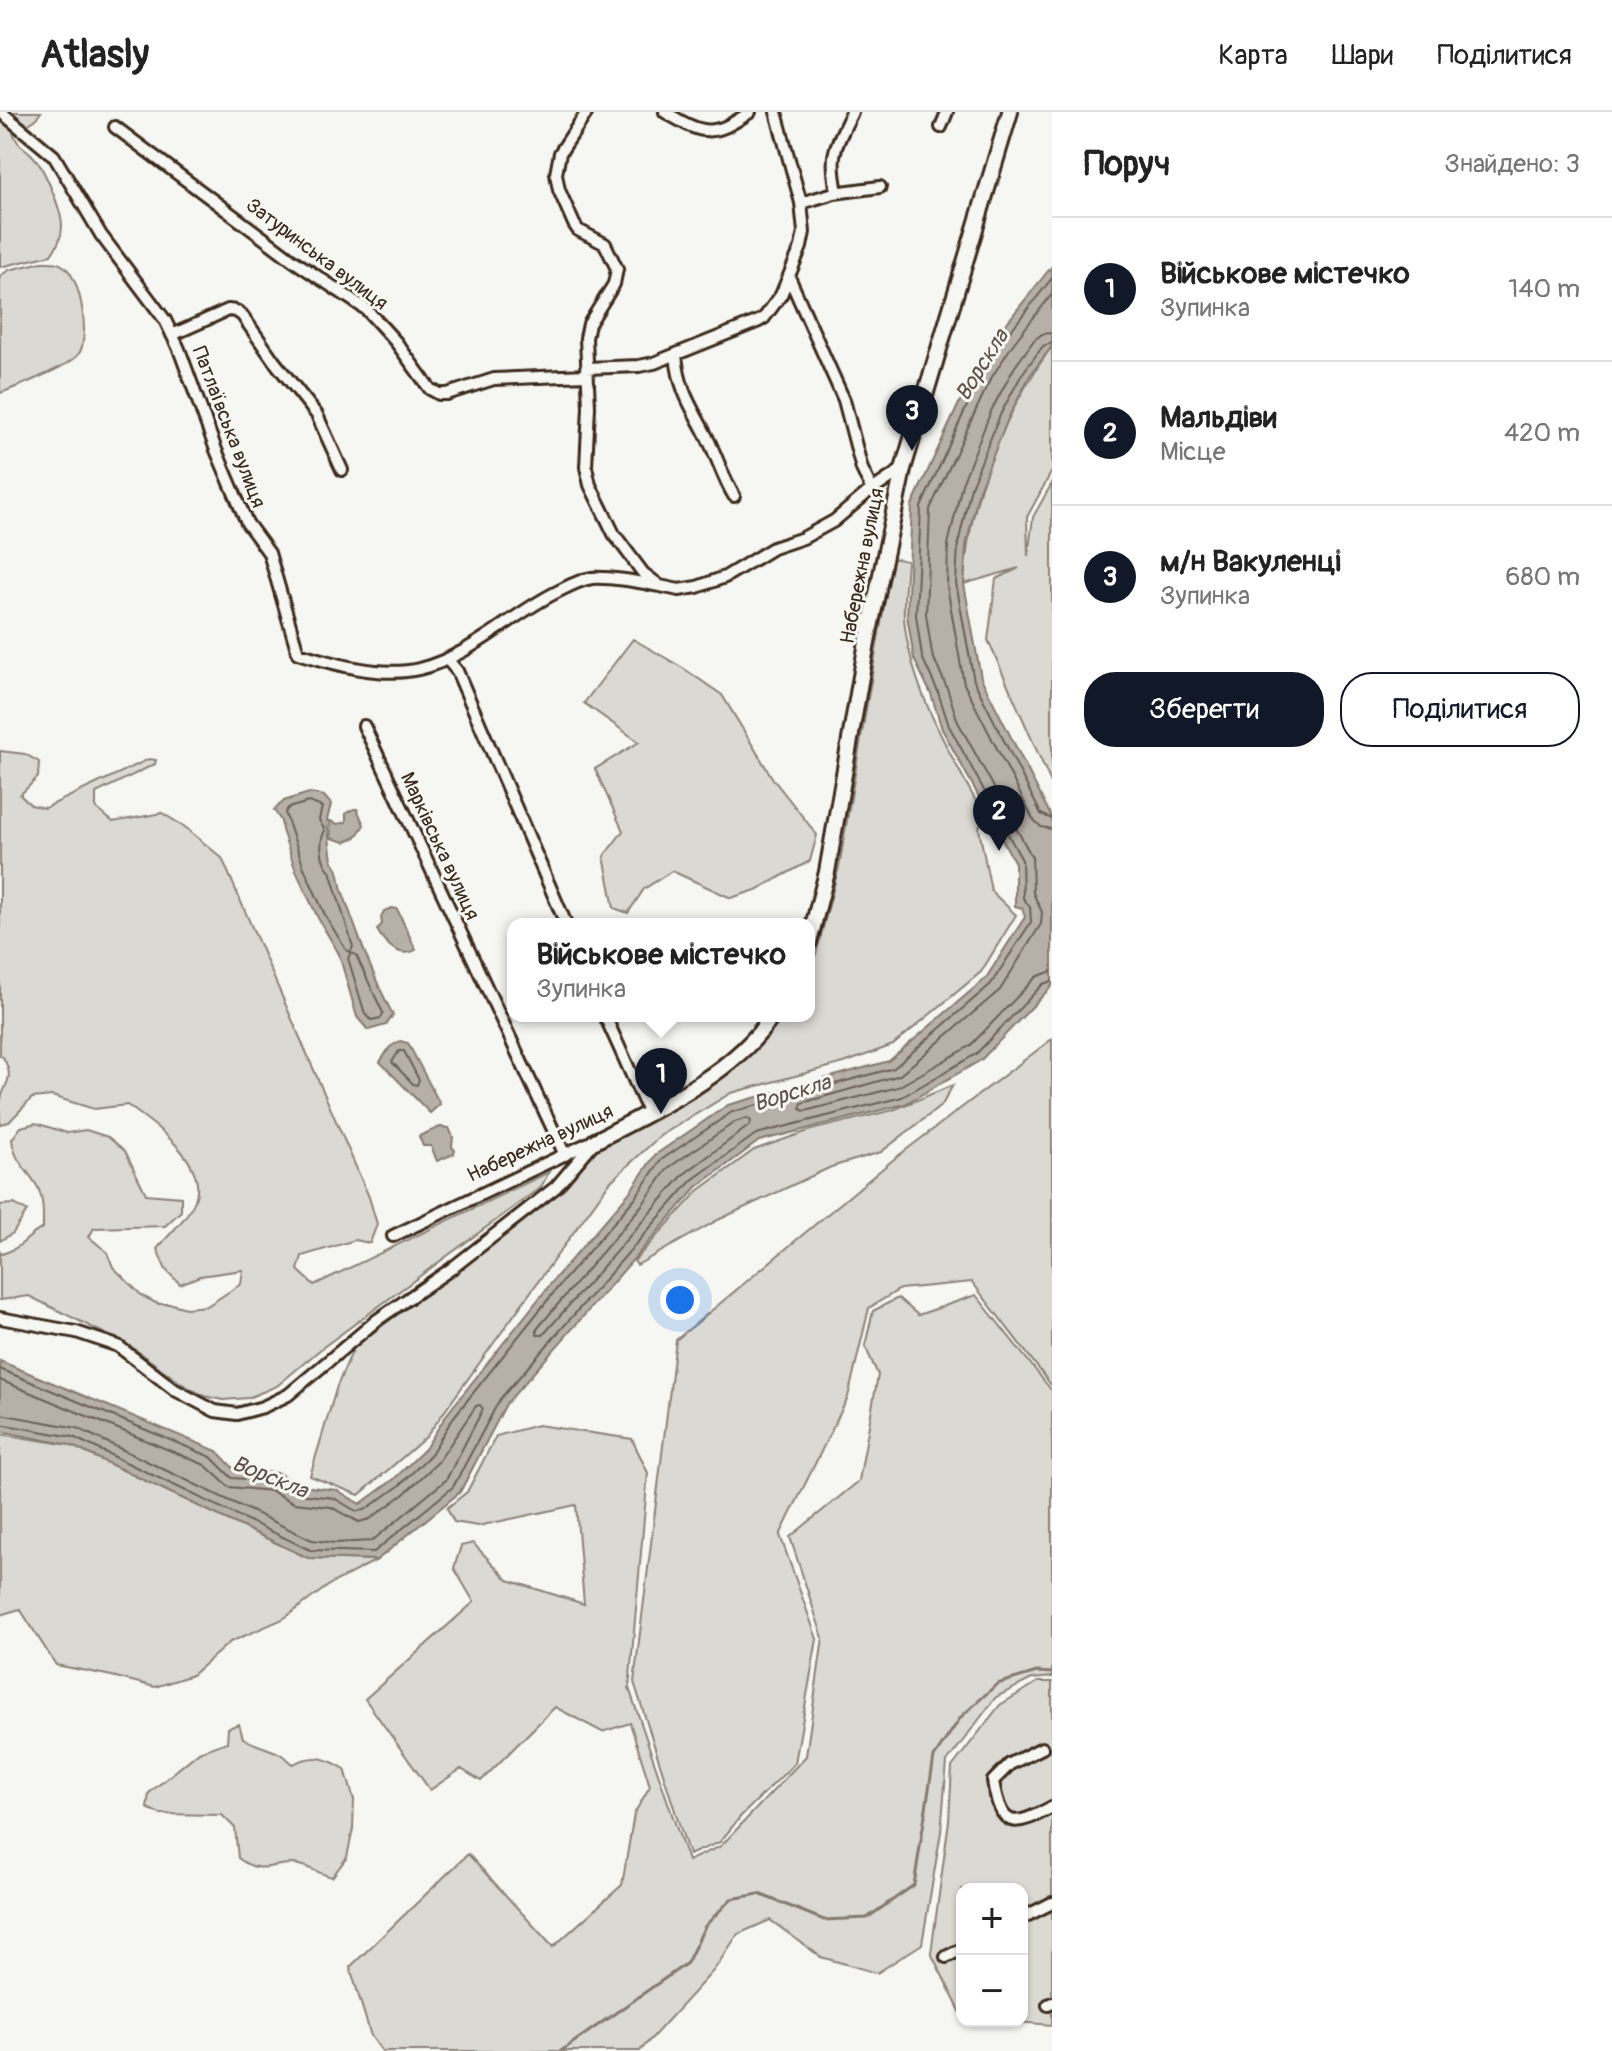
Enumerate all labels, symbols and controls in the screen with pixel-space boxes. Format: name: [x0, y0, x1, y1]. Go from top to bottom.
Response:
text: Atlasly: [40, 31, 149, 79]
text: Карта: [1218, 38, 1288, 73]
text: Шари: [1332, 38, 1393, 73]
text: Поділитися: [1437, 38, 1572, 73]
text: Поруч: [1084, 143, 1170, 186]
text: Знайдено: 3: [1444, 148, 1580, 180]
street label: Затуринська вулиця: [241, 192, 393, 316]
text: Військове містечко: [1160, 255, 1410, 292]
text: 1: [1105, 273, 1115, 305]
text: 140 m: [1508, 273, 1580, 305]
text: Зупинка: [1160, 292, 1250, 324]
water label: Ворскла: [949, 323, 1016, 406]
street label: Патлаївська вулиця: [187, 343, 271, 511]
pin: 3: [886, 385, 938, 451]
text: Мальдіви: [1160, 399, 1277, 436]
text: 2: [1103, 417, 1117, 449]
text: 420 m: [1504, 417, 1580, 449]
text: Місце: [1160, 436, 1226, 468]
street label: Набережна вулиця: [835, 486, 889, 646]
text: м/н Вакуленці: [1160, 543, 1341, 580]
text: 3: [1103, 561, 1117, 593]
text: 680 m: [1505, 561, 1580, 593]
text: Зупинка: [1160, 580, 1250, 612]
button: Зберегти: [1084, 672, 1324, 747]
button: Поділитися: [1340, 672, 1580, 747]
street label: Марківська вулиця: [395, 768, 485, 924]
pin: 2: [973, 785, 1025, 851]
popup: [507, 918, 815, 1022]
text: Військове містечко: [536, 936, 786, 973]
text: Зупинка: [536, 973, 626, 1005]
pin: 1: [635, 1048, 687, 1114]
water label: Ворскла: [750, 1068, 836, 1118]
street label: Набережна вулиця: [463, 1098, 617, 1188]
your location: [660, 1280, 700, 1320]
water label: Ворскла: [228, 1449, 313, 1505]
map controls: [956, 1883, 1028, 2027]
button: +: [956, 1883, 1028, 1955]
button: −: [956, 1955, 1028, 2027]

